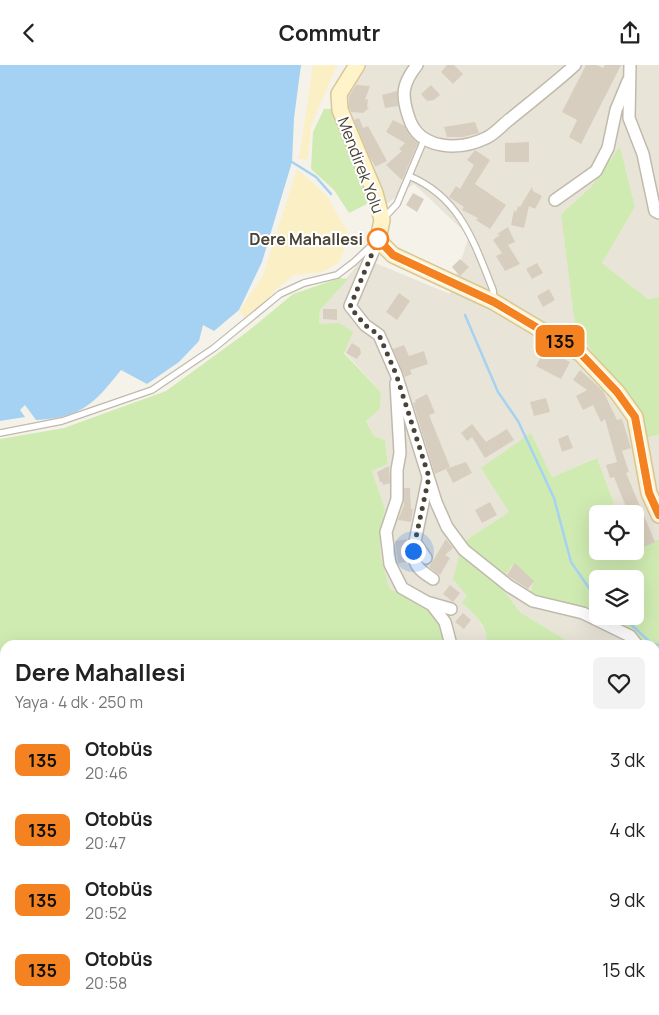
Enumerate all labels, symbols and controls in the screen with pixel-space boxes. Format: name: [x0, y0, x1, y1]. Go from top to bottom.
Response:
text: Commutr: [279, 18, 380, 48]
icon: back: [15, 19, 43, 47]
icon: share: [616, 19, 644, 47]
street label: Mendirek Yolu: [333, 114, 389, 216]
place label: Dere Mahallesi: [249, 228, 363, 250]
marker: Dere Mahallesi: [367, 228, 389, 250]
line badge: 135: [531, 325, 589, 357]
text: 135: [546, 329, 574, 353]
map controls: [589, 505, 644, 625]
button: locate: [589, 505, 644, 560]
your location: [401, 539, 426, 564]
button: layers: [589, 570, 644, 625]
text: Dere Mahallesi: [15, 655, 186, 688]
button: heart: [593, 657, 645, 709]
text: Yaya · 4 dk · 250 m: [15, 691, 143, 713]
text: Otobüs: [85, 736, 153, 762]
text: 3 dk: [610, 747, 645, 773]
text: 135: [28, 748, 57, 772]
text: 20:46: [85, 762, 128, 784]
text: Otobüs: [85, 806, 153, 832]
text: 4 dk: [609, 817, 645, 843]
text: 135: [28, 818, 57, 842]
text: 20:47: [85, 832, 126, 854]
text: Otobüs: [85, 876, 153, 902]
text: 9 dk: [609, 887, 645, 913]
text: 135: [28, 888, 57, 912]
text: 20:52: [85, 902, 127, 924]
text: Otobüs: [85, 946, 153, 972]
text: 15 dk: [602, 957, 645, 983]
text: 135: [28, 958, 57, 982]
text: 20:58: [85, 972, 127, 994]

